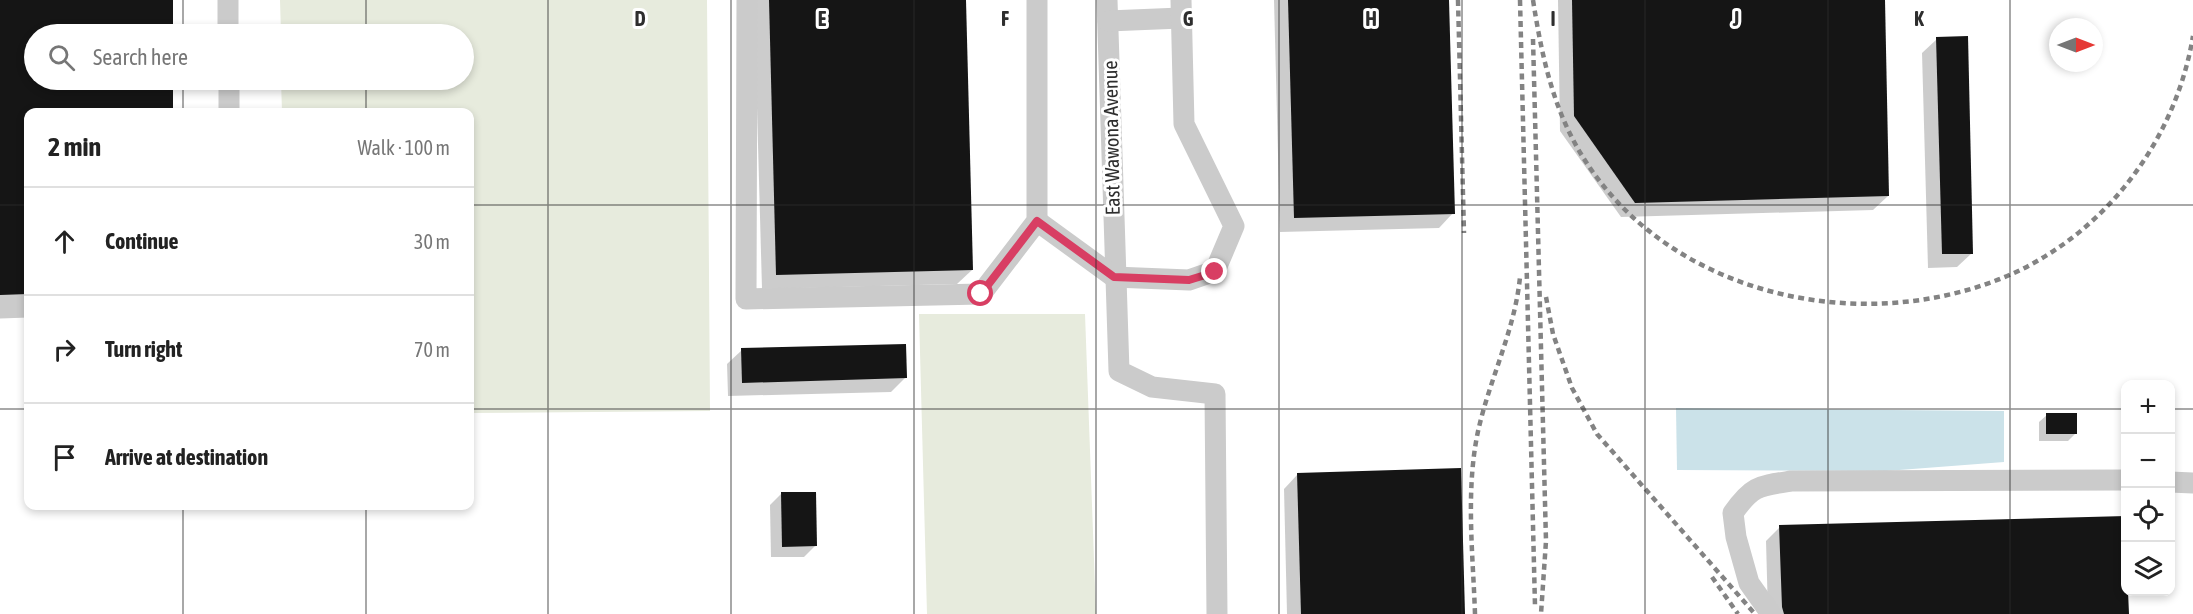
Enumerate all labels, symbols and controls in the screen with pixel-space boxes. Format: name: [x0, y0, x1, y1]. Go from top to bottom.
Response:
text: D: [634, 7, 646, 30]
text: E: [818, 7, 827, 30]
text: F: [1001, 7, 1009, 30]
text: G: [1183, 7, 1194, 30]
text: H: [1365, 7, 1377, 30]
text: I: [1550, 7, 1556, 30]
text: J: [1732, 7, 1739, 30]
text: K: [1914, 7, 1924, 30]
north arrow: [2049, 18, 2103, 72]
search box: [24, 24, 474, 90]
icon: search: [45, 41, 78, 74]
text: Search here: [93, 44, 188, 70]
street label: East Wawona Avenue: [1098, 60, 1124, 216]
text: 2 min: [48, 132, 101, 162]
text: Walk · 100 m: [358, 136, 450, 159]
icon: ahead: [48, 225, 81, 258]
text: Continue: [105, 228, 179, 254]
text: 30 m: [414, 230, 450, 253]
route end: [1201, 258, 1227, 284]
route start: [967, 280, 993, 306]
icon: right: [48, 333, 81, 366]
text: Turn right: [105, 336, 182, 362]
text: 70 m: [414, 338, 450, 361]
map controls: [2121, 380, 2175, 596]
button: +: [2121, 380, 2175, 434]
button: −: [2121, 434, 2175, 488]
icon: arrive: [48, 441, 81, 474]
text: Arrive at destination: [105, 444, 268, 470]
button: locate: [2121, 488, 2175, 542]
button: layers: [2121, 542, 2175, 596]

